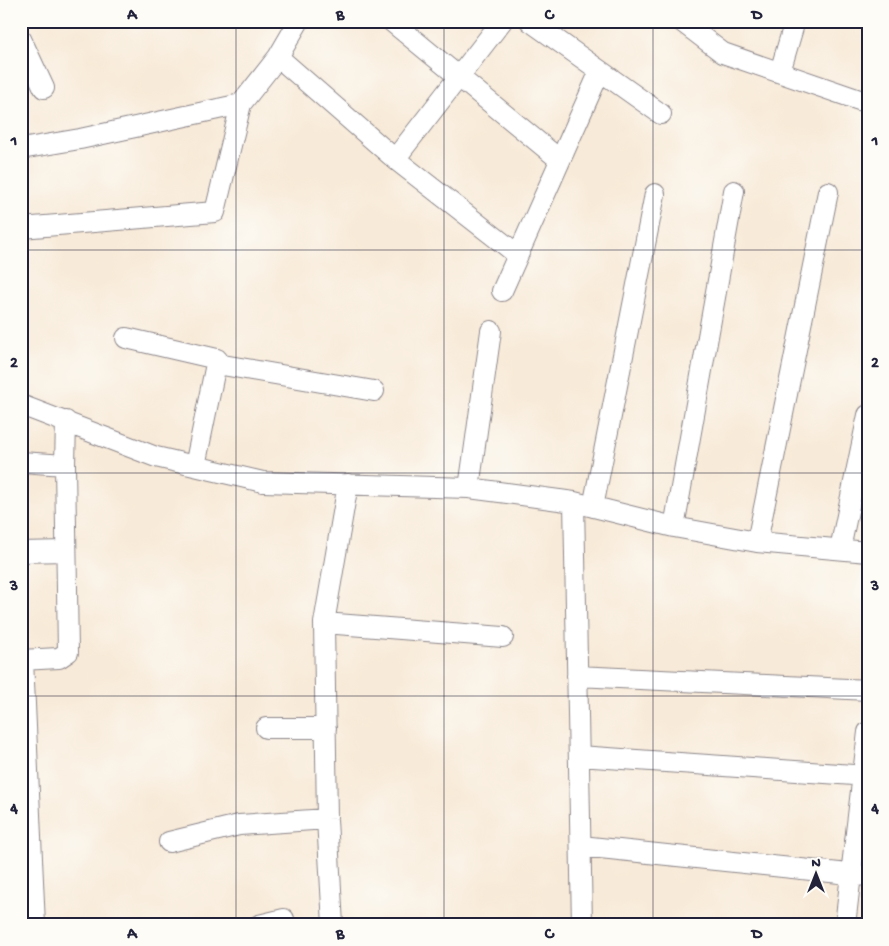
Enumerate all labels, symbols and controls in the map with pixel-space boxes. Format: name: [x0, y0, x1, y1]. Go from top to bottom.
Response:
text: A: [126, 7, 138, 26]
text: B: [335, 7, 345, 26]
text: C: [544, 7, 555, 26]
text: D: [750, 7, 763, 26]
text: 1: [10, 133, 17, 152]
text: 1: [871, 133, 878, 152]
text: 2: [10, 355, 18, 374]
text: 2: [871, 355, 879, 374]
text: 3: [9, 578, 18, 597]
text: 3: [870, 578, 879, 597]
text: 4: [9, 801, 18, 820]
text: 4: [870, 801, 879, 820]
north arrow: [792, 848, 842, 898]
text: N: [811, 855, 821, 872]
text: A: [126, 926, 138, 945]
text: B: [335, 926, 345, 945]
text: C: [544, 926, 555, 945]
text: D: [750, 926, 763, 945]

